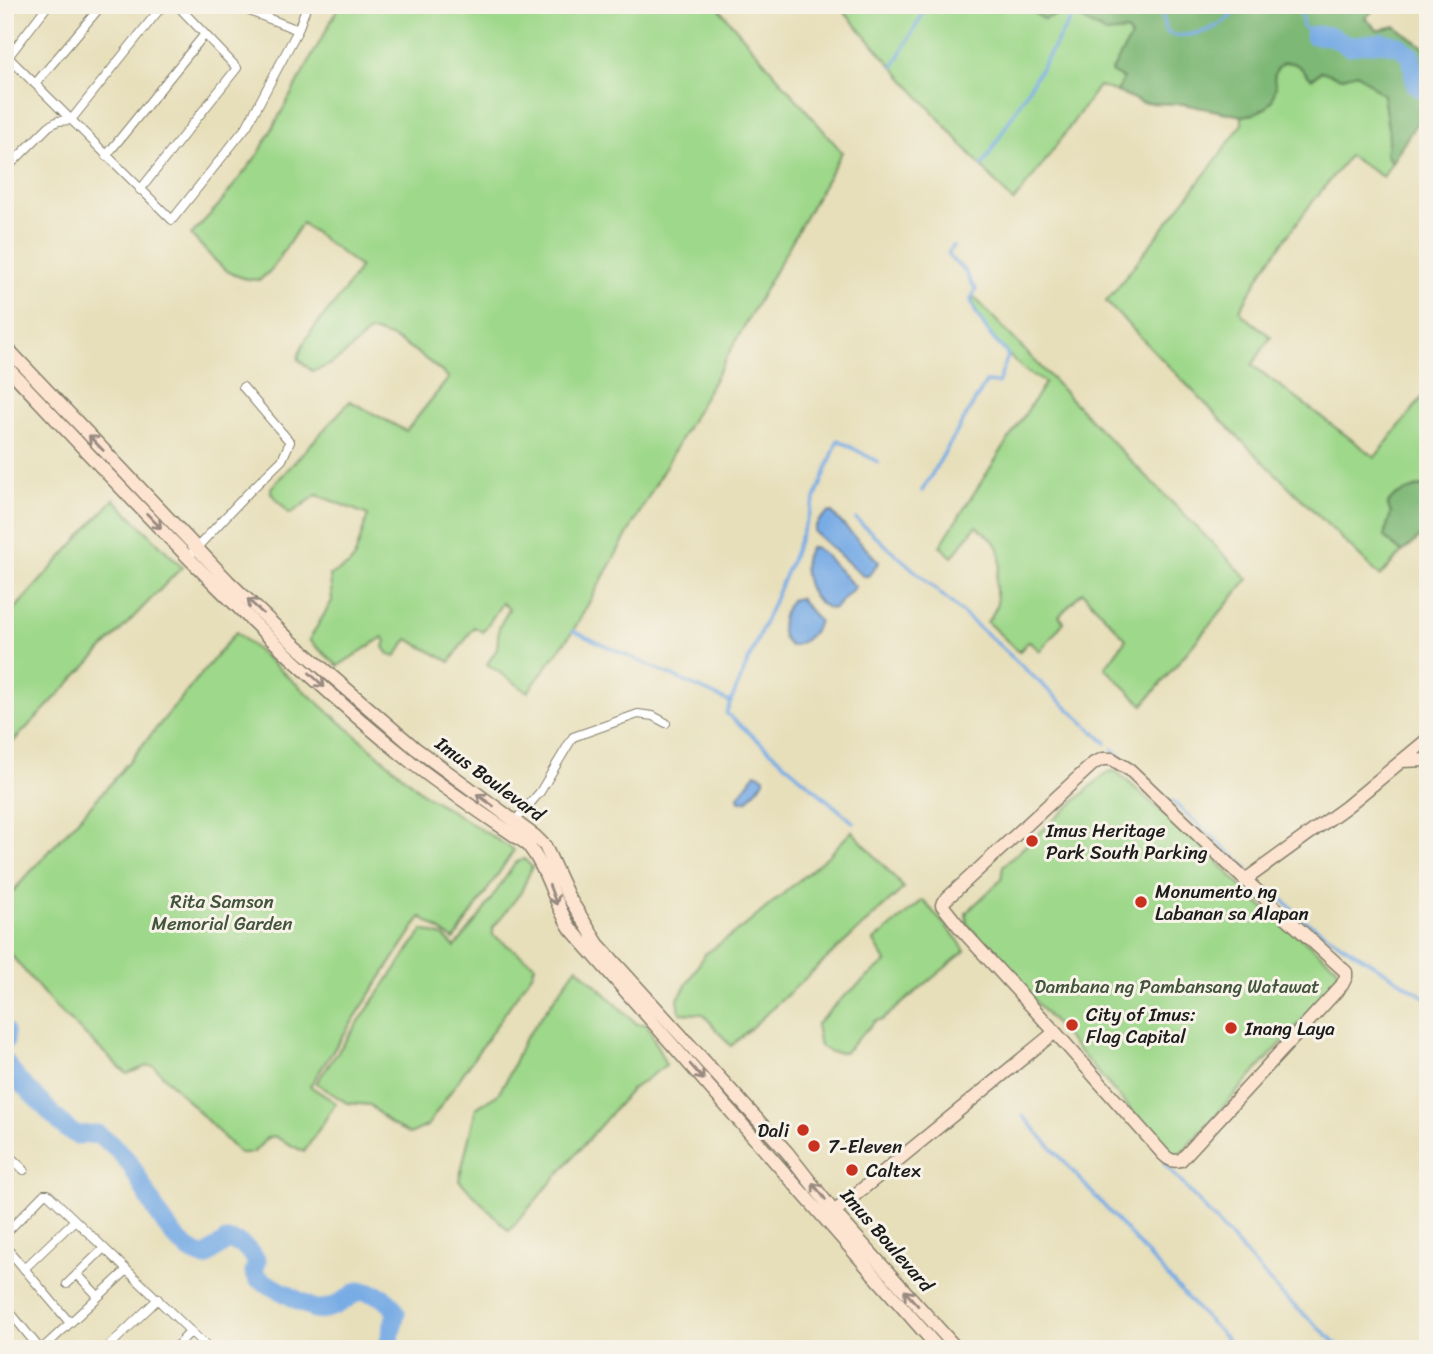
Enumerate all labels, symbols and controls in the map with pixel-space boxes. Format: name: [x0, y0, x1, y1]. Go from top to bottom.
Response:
one-way arrow: [88, 435, 105, 452]
one-way arrow: [145, 512, 162, 529]
one-way arrow: [246, 598, 263, 615]
one-way arrow: [308, 671, 325, 688]
street label: Imus Boulevard: [427, 727, 554, 831]
one-way arrow: [475, 793, 495, 807]
place label: Imus Heritage Park South Parking: [1045, 814, 1208, 869]
marker: Imus Heritage Park South Parking: [1024, 833, 1040, 849]
place label: Monumento ng Labanan sa Alapan: [1155, 875, 1309, 930]
one-way arrow: [548, 884, 560, 906]
park label: Rita Samson Memorial Garden: [151, 885, 293, 940]
marker: Monumento ng Labanan sa Alapan: [1133, 894, 1149, 910]
park label: Dambana ng Pambansang Watawat: [1034, 970, 1320, 1003]
place label: City of Imus: Flag Capital: [1086, 998, 1196, 1053]
place label: Inang Laya: [1244, 1012, 1335, 1045]
marker: City of Imus: Flag Capital: [1064, 1017, 1080, 1033]
marker: Inang Laya: [1223, 1020, 1239, 1036]
one-way arrow: [689, 1063, 705, 1081]
place label: Dali: [757, 1114, 790, 1147]
marker: Dali: [795, 1122, 811, 1138]
place label: 7-Eleven: [828, 1130, 902, 1163]
marker: 7-Eleven: [806, 1138, 822, 1154]
place label: Caltex: [866, 1154, 921, 1187]
marker: Caltex: [844, 1162, 860, 1178]
street label: Imus Boulevard: [832, 1180, 943, 1301]
one-way arrow: [811, 1182, 826, 1201]
one-way arrow: [903, 1289, 919, 1307]

